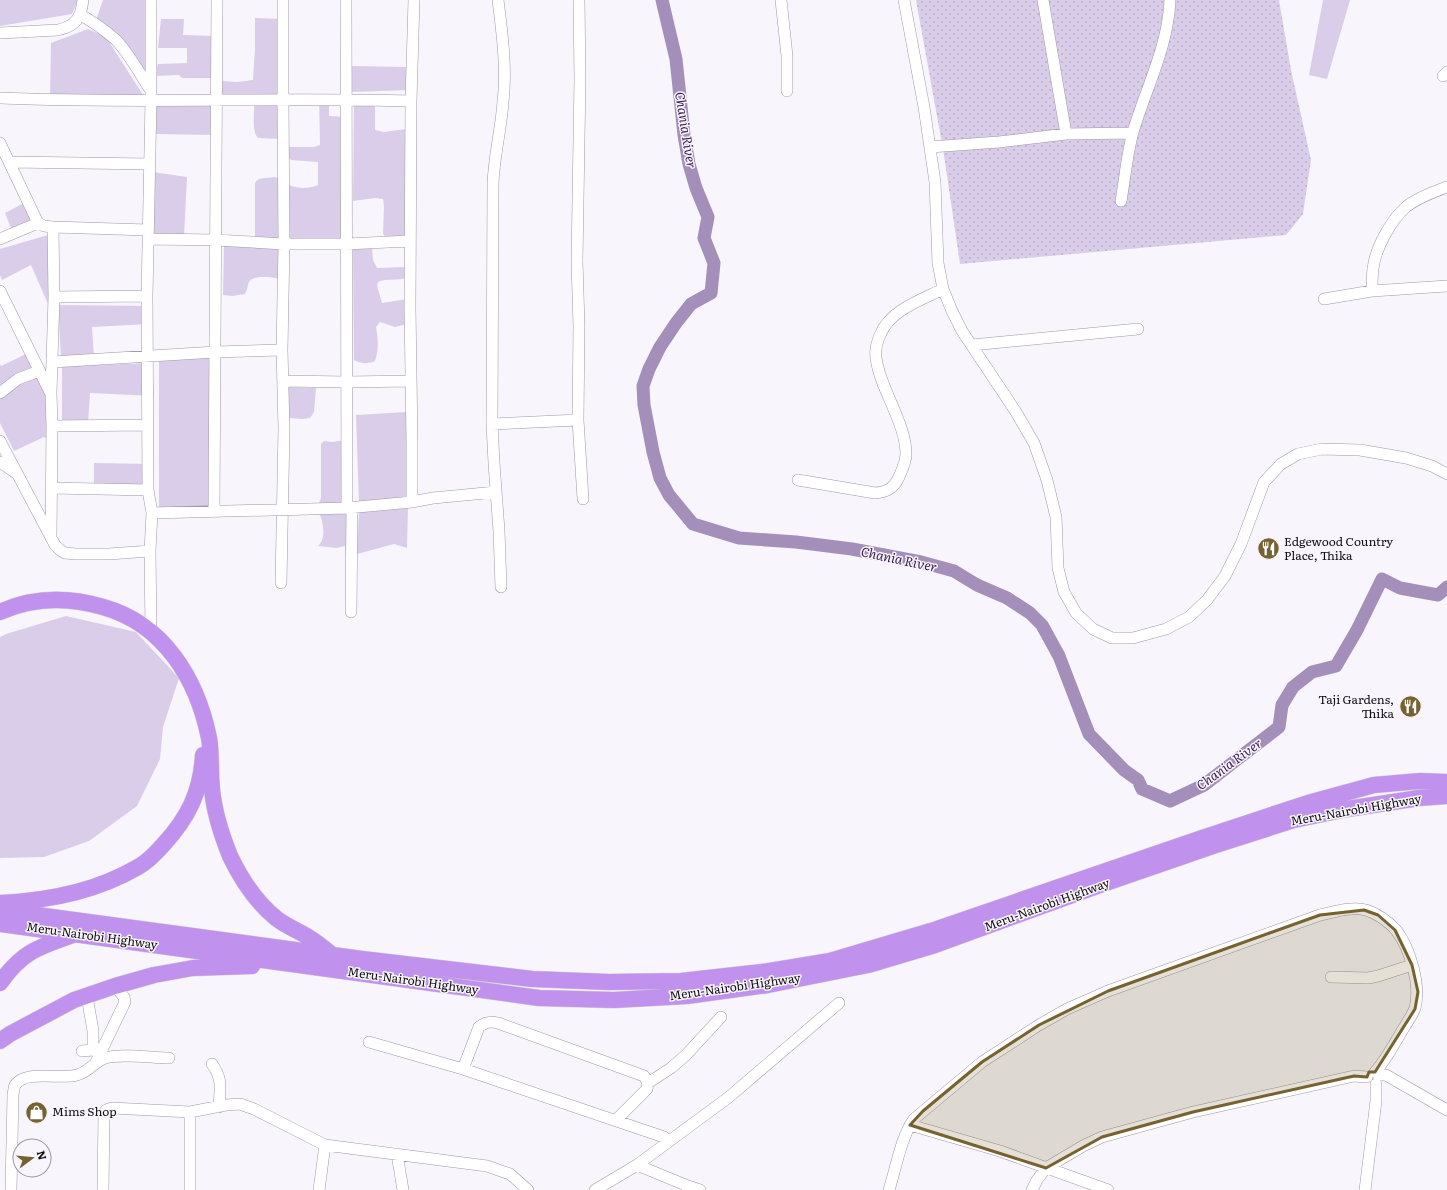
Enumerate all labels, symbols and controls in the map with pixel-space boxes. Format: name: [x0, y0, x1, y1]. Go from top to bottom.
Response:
water label: Chania River: [671, 90, 702, 169]
place label: Edgewood Country Place, Thika: [1284, 532, 1393, 564]
restaurant icon: Edgewood Country Place, Thika: [1255, 536, 1281, 562]
water label: Chania River: [859, 541, 939, 576]
place label: Taji Gardens, Thika: [1318, 690, 1395, 722]
restaurant icon: Taji Gardens, Thika: [1397, 694, 1423, 720]
water label: Chania River: [1192, 733, 1265, 794]
street label: Meru-Nairobi Highway: [1289, 789, 1423, 829]
street label: Meru-Nairobi Highway: [981, 873, 1112, 935]
street label: Meru-Nairobi Highway: [25, 917, 159, 953]
street label: Meru-Nairobi Highway: [346, 962, 480, 998]
street label: Meru-Nairobi Highway: [668, 968, 802, 1004]
shop icon: Mims Shop: [23, 1099, 49, 1125]
place label: Mims Shop: [52, 1102, 117, 1120]
north arrow: [12, 1138, 52, 1178]
text: N: [34, 1148, 52, 1162]

